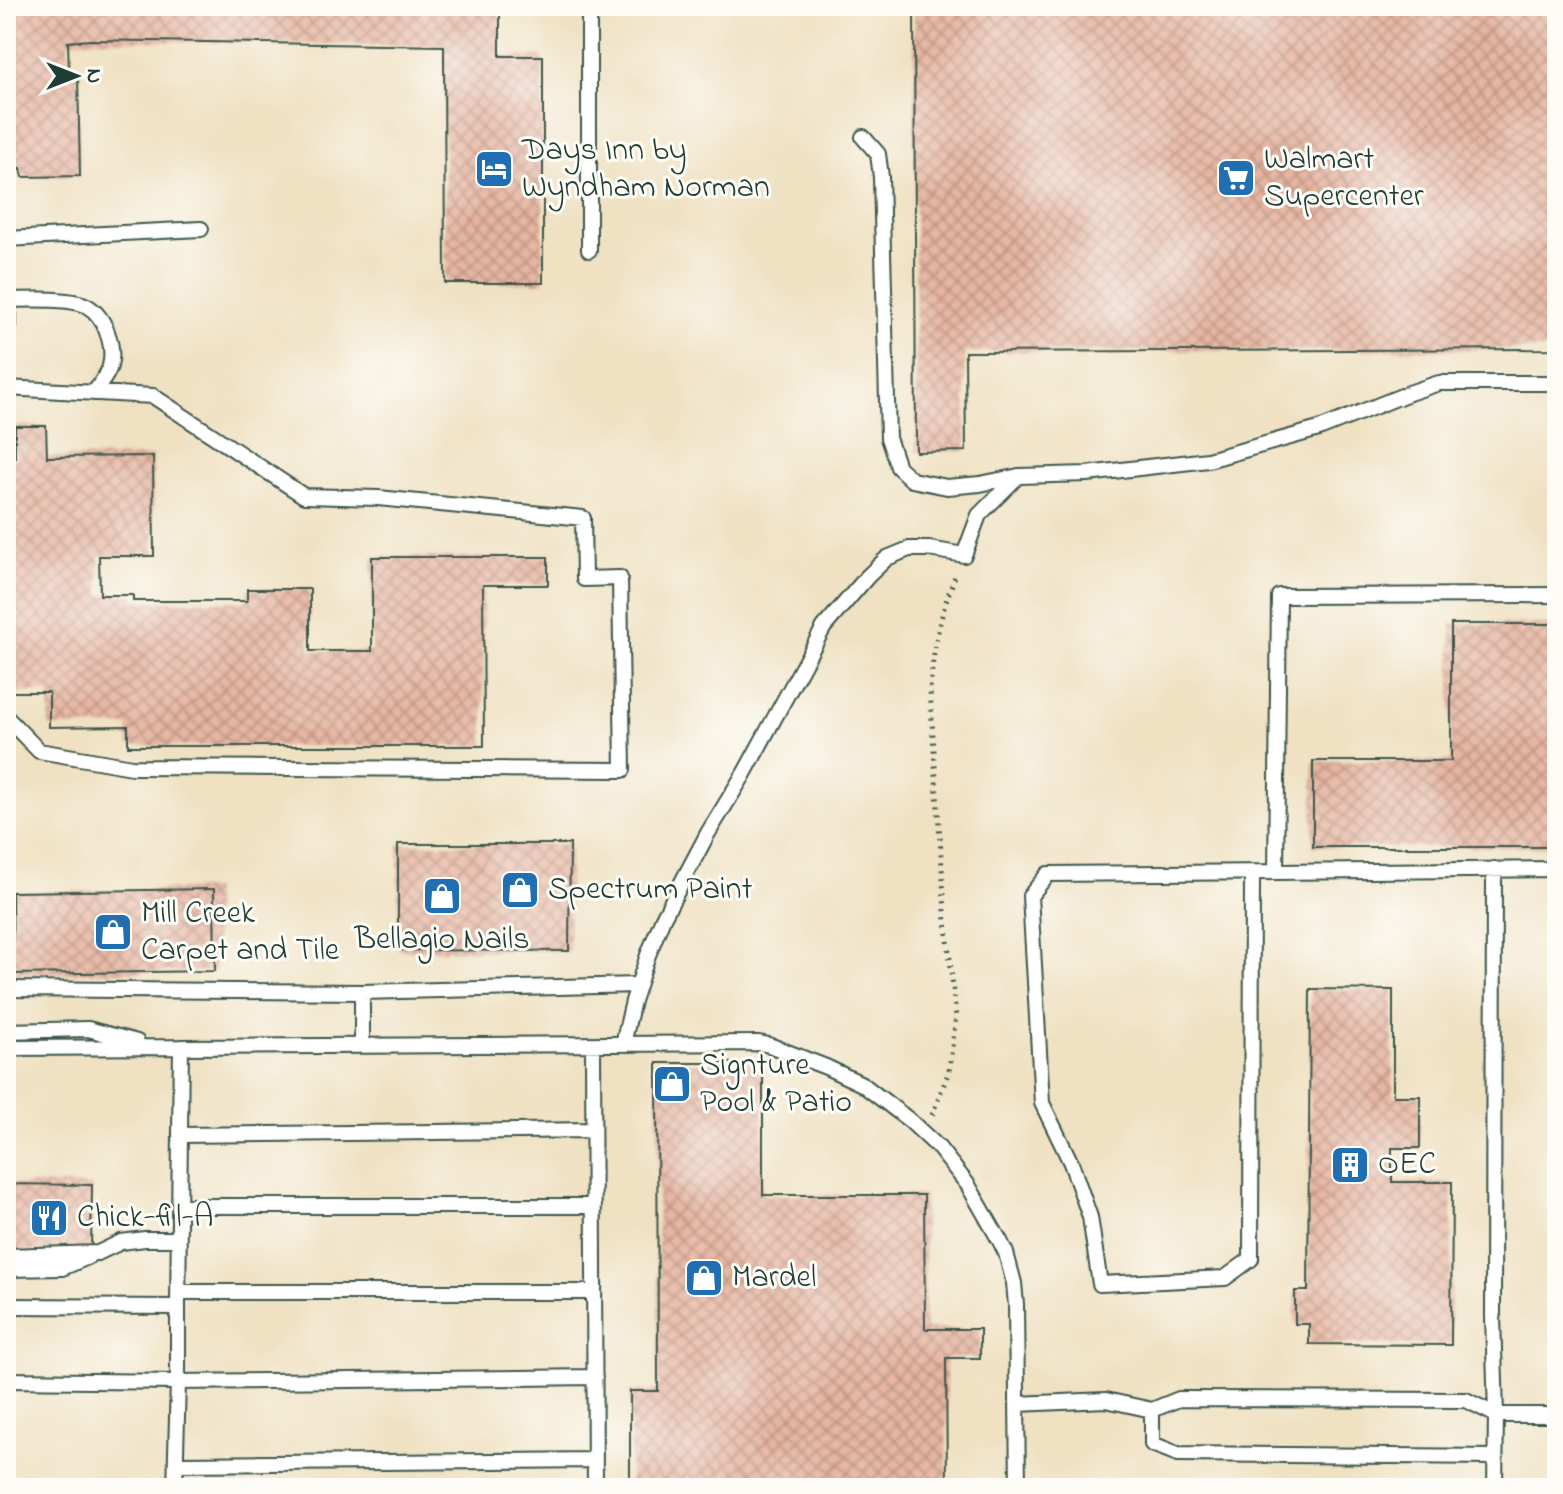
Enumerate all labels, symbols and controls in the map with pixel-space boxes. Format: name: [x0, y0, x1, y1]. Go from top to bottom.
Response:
north arrow: [36, 36, 116, 116]
text: N: [77, 69, 109, 83]
place label: Days Inn by Wyndham Norman: [521, 128, 770, 212]
place label: Walmart Supercenter: [1264, 137, 1424, 221]
hotel icon: Days Inn by Wyndham Norman: [473, 148, 515, 190]
supermarket icon: Walmart Supercenter: [1215, 157, 1257, 199]
place label: Spectrum Paint: [548, 867, 753, 914]
shop icon: Spectrum Paint: [499, 869, 541, 911]
shop icon: Bellagio Nails: [421, 875, 463, 917]
place label: Mill Creek Carpet and Tile: [141, 891, 340, 975]
shop icon: Mill Creek Carpet and Tile: [92, 911, 134, 953]
place label: Bellagio Nails: [353, 917, 530, 964]
place label: Signture Pool & Patio: [700, 1043, 852, 1127]
shop icon: Signture Pool & Patio: [651, 1063, 693, 1105]
place label: OEC: [1378, 1142, 1436, 1189]
building icon: OEC: [1329, 1144, 1371, 1186]
place label: Chick-fil-A: [77, 1195, 213, 1242]
restaurant icon: Chick-fil-A: [28, 1197, 70, 1239]
place label: Mardel: [732, 1255, 816, 1302]
shop icon: Mardel: [683, 1257, 725, 1299]

